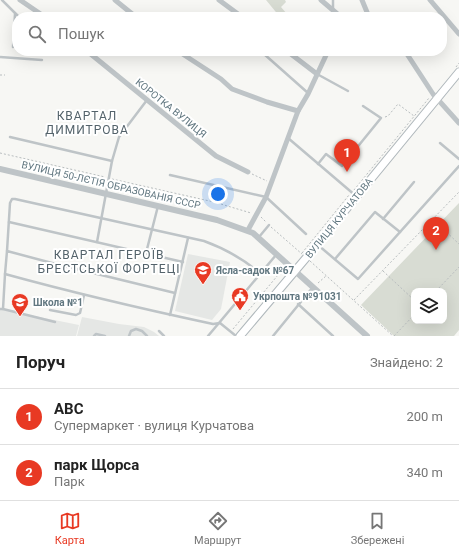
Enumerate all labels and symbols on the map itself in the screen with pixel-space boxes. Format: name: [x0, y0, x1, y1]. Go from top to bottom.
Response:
street label: КОРОТКА ВУЛИЦЯ: [133, 76, 209, 140]
district label: КВАРТАЛ ДИМИТРОВА: [45, 109, 129, 137]
pin: 1: [334, 139, 360, 172]
street label: ВУЛИЦЯ 50-ЛЄТІЯ ОБРАЗОВАНІЯ СССР: [20, 159, 202, 211]
street label: ВУЛИЦЯ КУРЧАТОВА: [303, 175, 375, 260]
your location: [208, 184, 228, 204]
pin: 2: [423, 217, 449, 250]
district label: КВАРТАЛ ГЕРОЇВ БРЕСТСЬКОЇ ФОРТЕЦІ: [37, 247, 181, 276]
school or university icon: Ясла-садок №67: [193, 260, 213, 285]
place label: Ясла-садок №67: [215, 265, 295, 276]
public building icon: Укрпошта №91031: [230, 286, 250, 311]
place label: Укрпошта №91031: [253, 291, 341, 302]
school or university icon: Школа №1: [10, 292, 30, 317]
place label: Школа №1: [33, 297, 83, 308]

